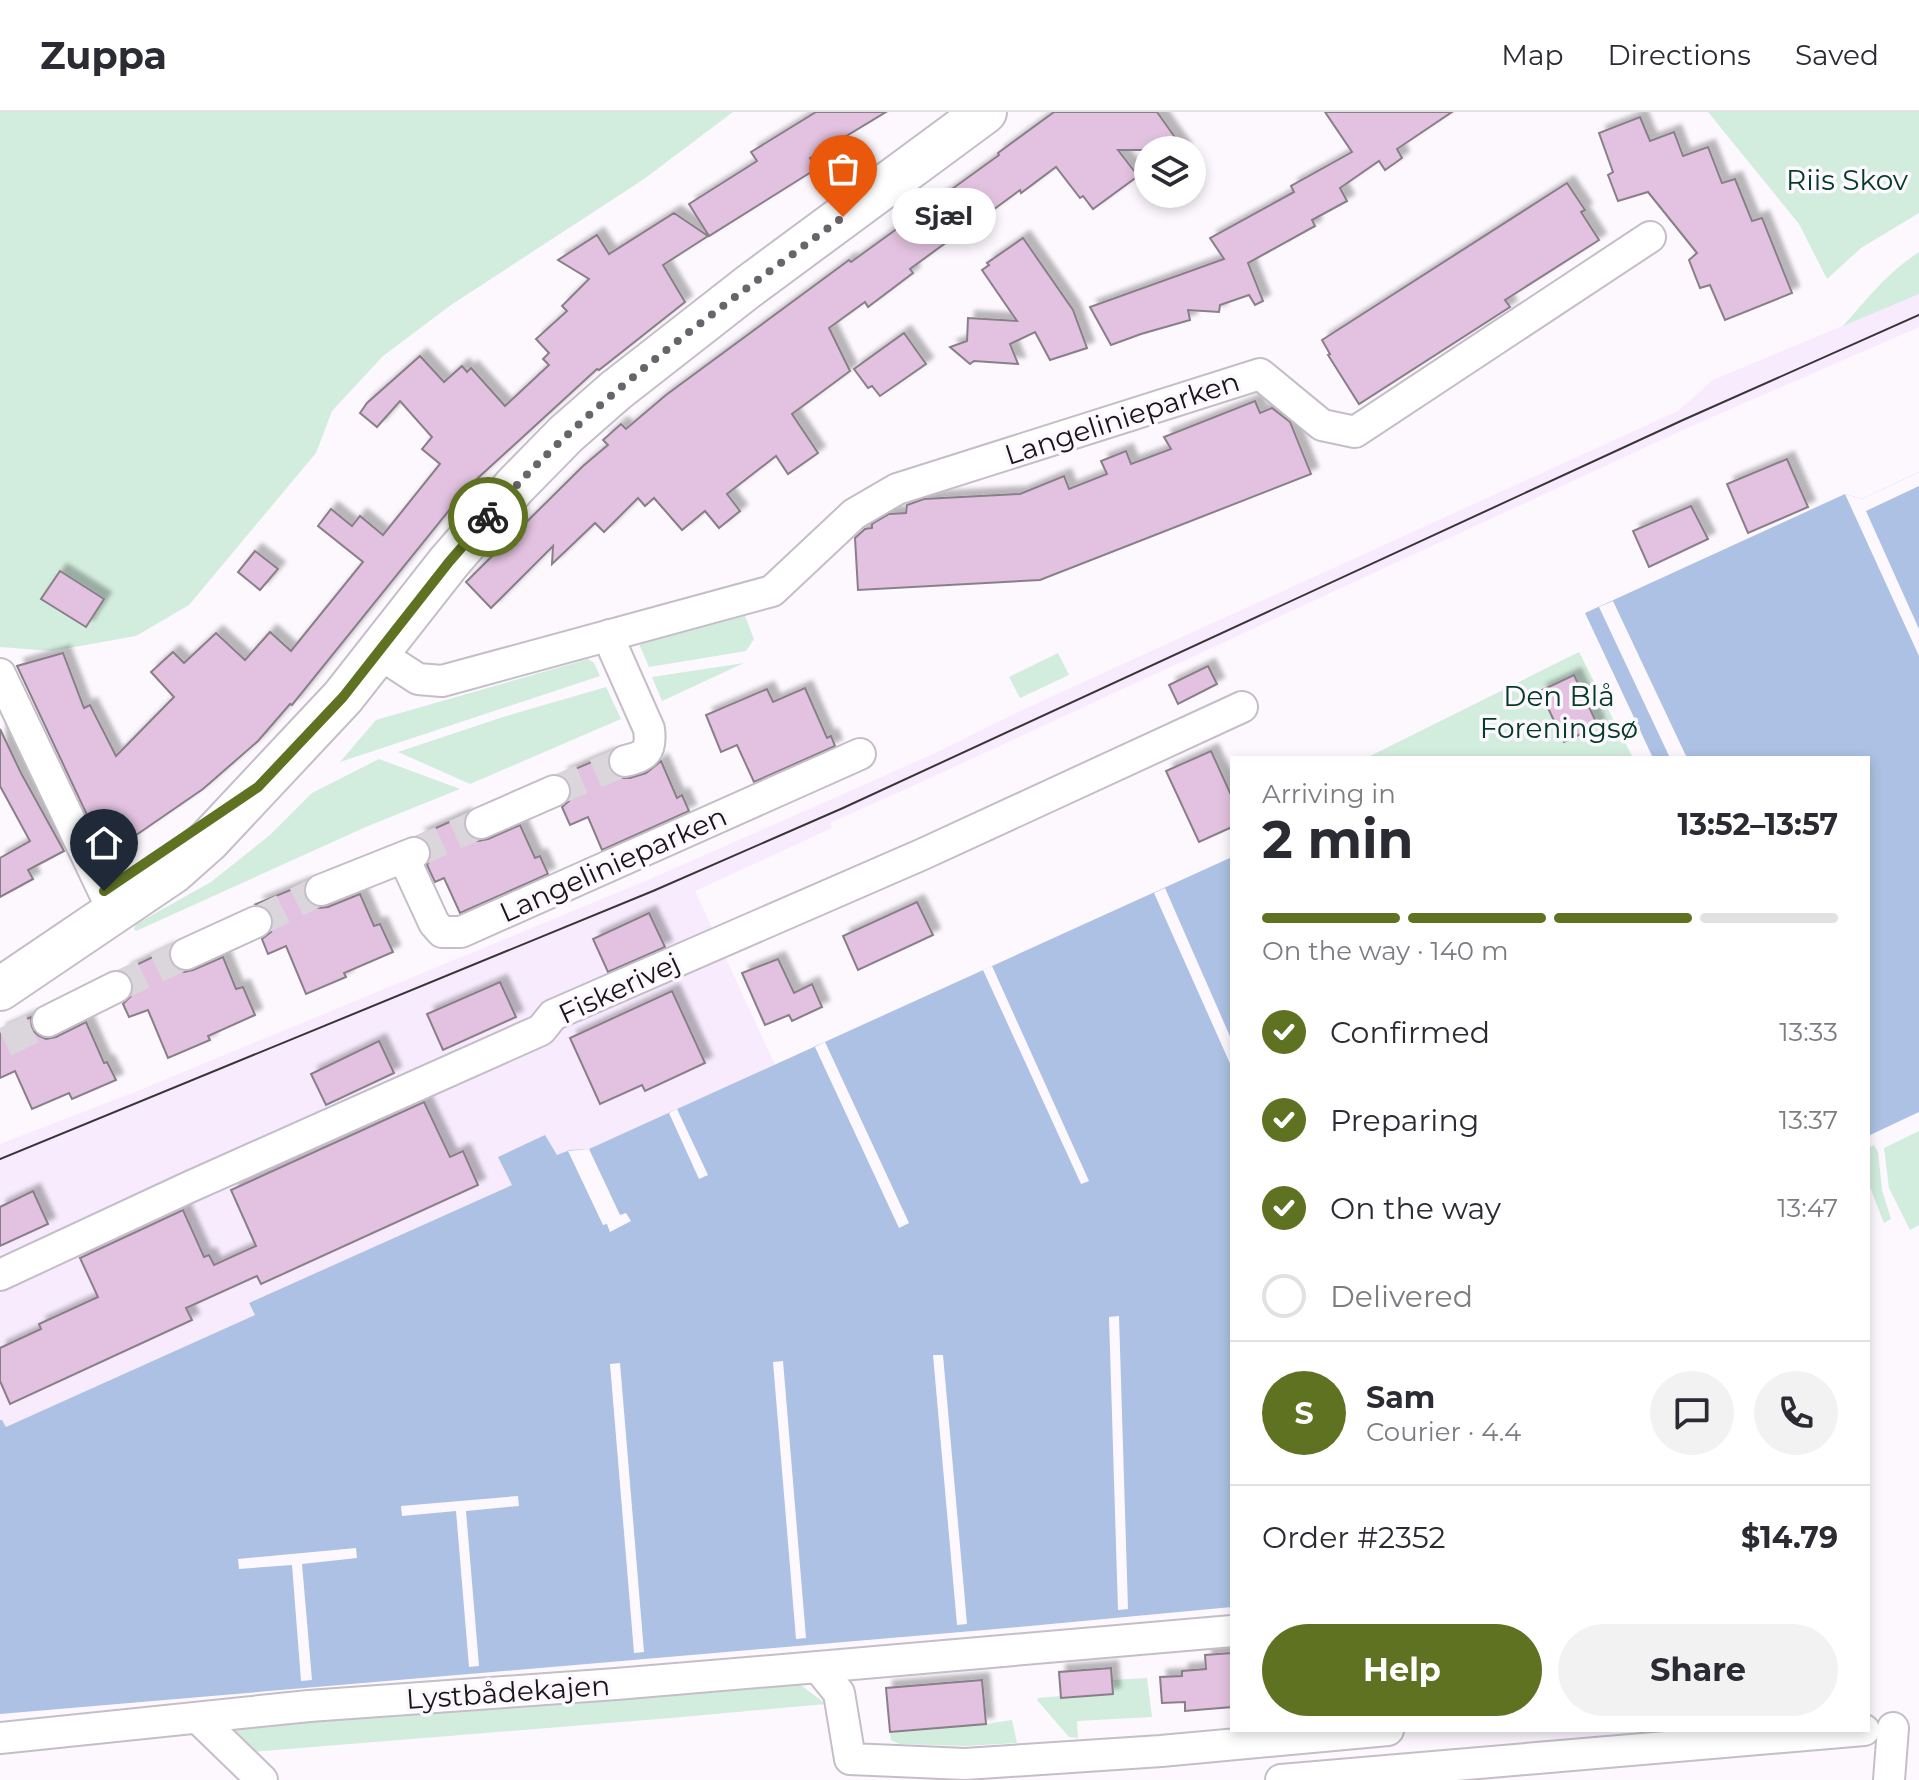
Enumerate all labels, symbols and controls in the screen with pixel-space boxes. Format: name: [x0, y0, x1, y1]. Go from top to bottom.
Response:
text: Zuppa: [40, 32, 167, 79]
text: Map: [1501, 38, 1563, 72]
text: Directions: [1607, 38, 1751, 72]
text: Saved: [1795, 38, 1879, 72]
pin: [809, 135, 877, 217]
map controls: [1134, 136, 1206, 208]
button: layers: [1134, 136, 1206, 208]
icon: bag: [821, 147, 865, 191]
park label: Riis Skov: [1786, 163, 1909, 197]
callout: Sjæl: [891, 189, 995, 245]
text: Sjæl: [915, 200, 973, 232]
street label: Langelinieparken: [1000, 364, 1244, 472]
courier: [448, 477, 528, 557]
icon: bike: [466, 495, 510, 539]
park label: Den Blå Foreningsø: [1480, 679, 1638, 745]
text: Arriving in: [1262, 778, 1396, 810]
street label: Langelinieparken: [494, 799, 732, 929]
text: 13:52–13:57: [1677, 806, 1838, 843]
text: 2 min: [1262, 808, 1414, 871]
pin: [70, 809, 138, 891]
icon: home: [82, 821, 126, 865]
text: On the way · 140 m: [1262, 935, 1508, 967]
street label: Fiskerivej: [553, 945, 685, 1031]
icon: check: [1262, 1010, 1306, 1054]
text: Confirmed: [1330, 1014, 1490, 1051]
text: 13:33: [1779, 1016, 1838, 1048]
icon: check: [1262, 1098, 1306, 1142]
text: Preparing: [1330, 1102, 1479, 1139]
text: 13:37: [1779, 1104, 1838, 1136]
icon: check: [1262, 1186, 1306, 1230]
text: On the way: [1330, 1190, 1501, 1227]
text: 13:47: [1777, 1192, 1838, 1224]
text: Delivered: [1330, 1278, 1473, 1315]
button: chat: [1650, 1371, 1734, 1455]
button: phone: [1754, 1371, 1838, 1455]
text: Sam: [1366, 1379, 1435, 1416]
text: S: [1294, 1395, 1314, 1432]
text: Courier · 4.4: [1366, 1416, 1521, 1448]
text: Order #2352: [1262, 1519, 1446, 1556]
text: $14.79: [1741, 1519, 1838, 1556]
button: Help: [1262, 1624, 1542, 1716]
button: Share: [1558, 1624, 1838, 1716]
street label: Lystbådekajen: [405, 1668, 611, 1716]

